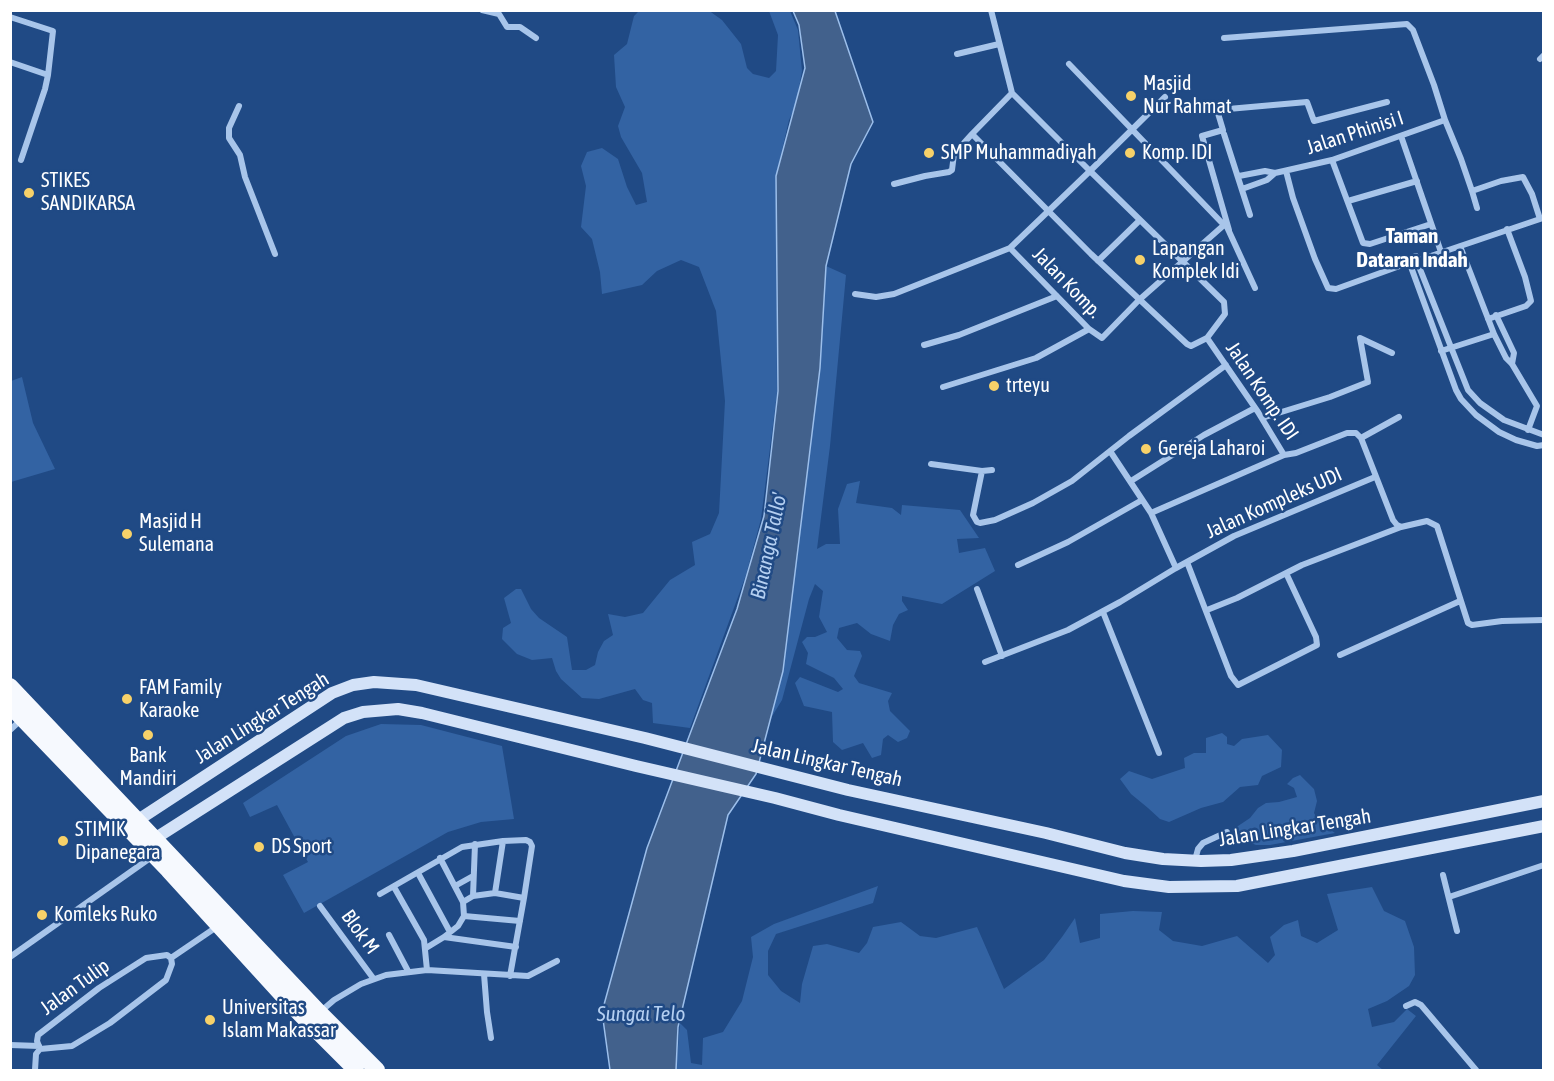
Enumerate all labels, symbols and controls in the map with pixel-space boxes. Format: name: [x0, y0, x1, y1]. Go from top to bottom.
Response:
place label: Masjid Nur Rahmat: [1143, 72, 1232, 119]
marker: Masjid Nur Rahmat: [1124, 89, 1138, 103]
street label: Jalan Phinisi I: [1303, 106, 1407, 160]
place label: SMP Muhammadiyah: [941, 141, 1097, 165]
place label: Komp. IDI: [1142, 141, 1212, 165]
marker: SMP Muhammadiyah: [922, 146, 936, 160]
marker: Komp. IDI: [1123, 146, 1137, 160]
place label: STIKES SANDIKARSA: [41, 169, 135, 216]
marker: STIKES SANDIKARSA: [22, 186, 36, 200]
district label: Taman Dataran Indah: [1356, 223, 1468, 273]
place label: Lapangan Komplek Idi: [1152, 237, 1240, 284]
street label: Jalan Komp.: [1027, 243, 1107, 323]
marker: Lapangan Komplek Idi: [1133, 253, 1147, 267]
street label: Jalan Komp. IDI: [1220, 337, 1304, 445]
place label: trteyu: [1006, 374, 1050, 398]
marker: trteyu: [987, 379, 1001, 393]
place label: Gereja Laharoi: [1158, 437, 1265, 461]
marker: Gereja Laharoi: [1139, 442, 1153, 456]
street label: Jalan Kompleks UDI: [1202, 462, 1346, 544]
water label: Binanga Tallo': [745, 491, 793, 601]
place label: Masjid H Sulemana: [139, 510, 214, 557]
marker: Masjid H Sulemana: [120, 527, 134, 541]
street label: Jalan Lingkar Tengah: [190, 667, 334, 769]
place label: FAM Family Karaoke: [139, 676, 222, 723]
marker: FAM Family Karaoke: [120, 692, 134, 706]
marker: Bank Mandiri: [141, 728, 155, 742]
street label: Jalan Lingkar Tengah: [749, 734, 905, 792]
place label: Bank Mandiri: [120, 744, 176, 791]
street label: Jalan Lingkar Tengah: [1217, 804, 1373, 852]
place label: STIMIK Dipanegara: [75, 818, 161, 865]
marker: STIMIK Dipanegara: [56, 834, 70, 848]
place label: DS Sport: [271, 835, 332, 859]
marker: DS Sport: [252, 840, 266, 854]
place label: Komleks Ruko: [54, 903, 157, 927]
street label: Blok M: [336, 905, 384, 959]
marker: Komleks Ruko: [35, 908, 49, 922]
street label: Jalan Tulip: [36, 954, 114, 1020]
place label: Universitas Islam Makassar: [222, 996, 336, 1043]
water label: Sungai Telo: [597, 1001, 685, 1027]
marker: Universitas Islam Makassar: [203, 1013, 217, 1027]

